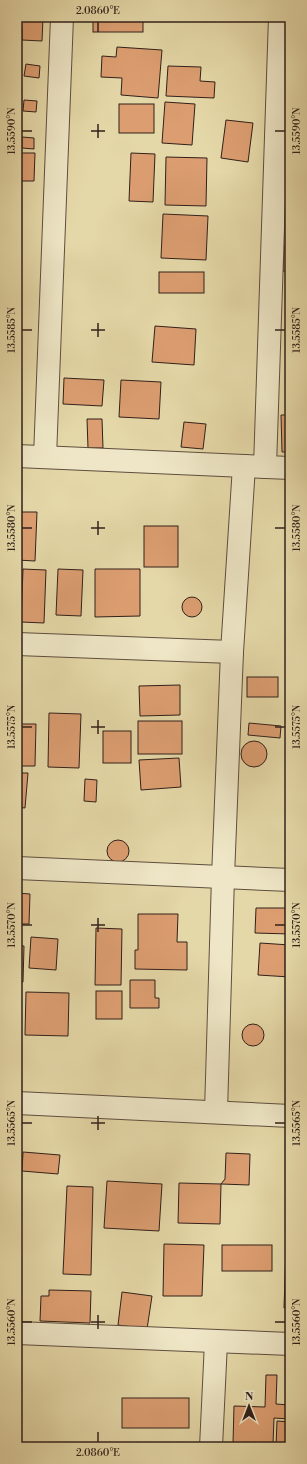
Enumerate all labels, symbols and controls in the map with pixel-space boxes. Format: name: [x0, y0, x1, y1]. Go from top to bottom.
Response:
text: 2.0860°E: [76, 5, 120, 17]
text: 13.5590°N: [6, 107, 18, 154]
text: 13.5590°N: [291, 107, 303, 154]
text: 13.5585°N: [6, 307, 18, 353]
text: 13.5585°N: [291, 307, 303, 353]
text: 13.5580°N: [6, 504, 18, 551]
text: 13.5580°N: [291, 504, 303, 551]
text: 13.5575°N: [6, 704, 18, 749]
text: 13.5575°N: [291, 704, 303, 749]
text: 13.5570°N: [6, 902, 18, 948]
text: 13.5570°N: [291, 902, 303, 948]
text: 13.5565°N: [6, 1100, 18, 1146]
text: 13.5565°N: [291, 1100, 303, 1146]
text: 13.5560°N: [6, 1298, 18, 1345]
text: 13.5560°N: [291, 1298, 303, 1345]
north arrow: [229, 1386, 269, 1426]
text: N: [245, 1390, 254, 1404]
text: 2.0860°E: [76, 1447, 120, 1459]

